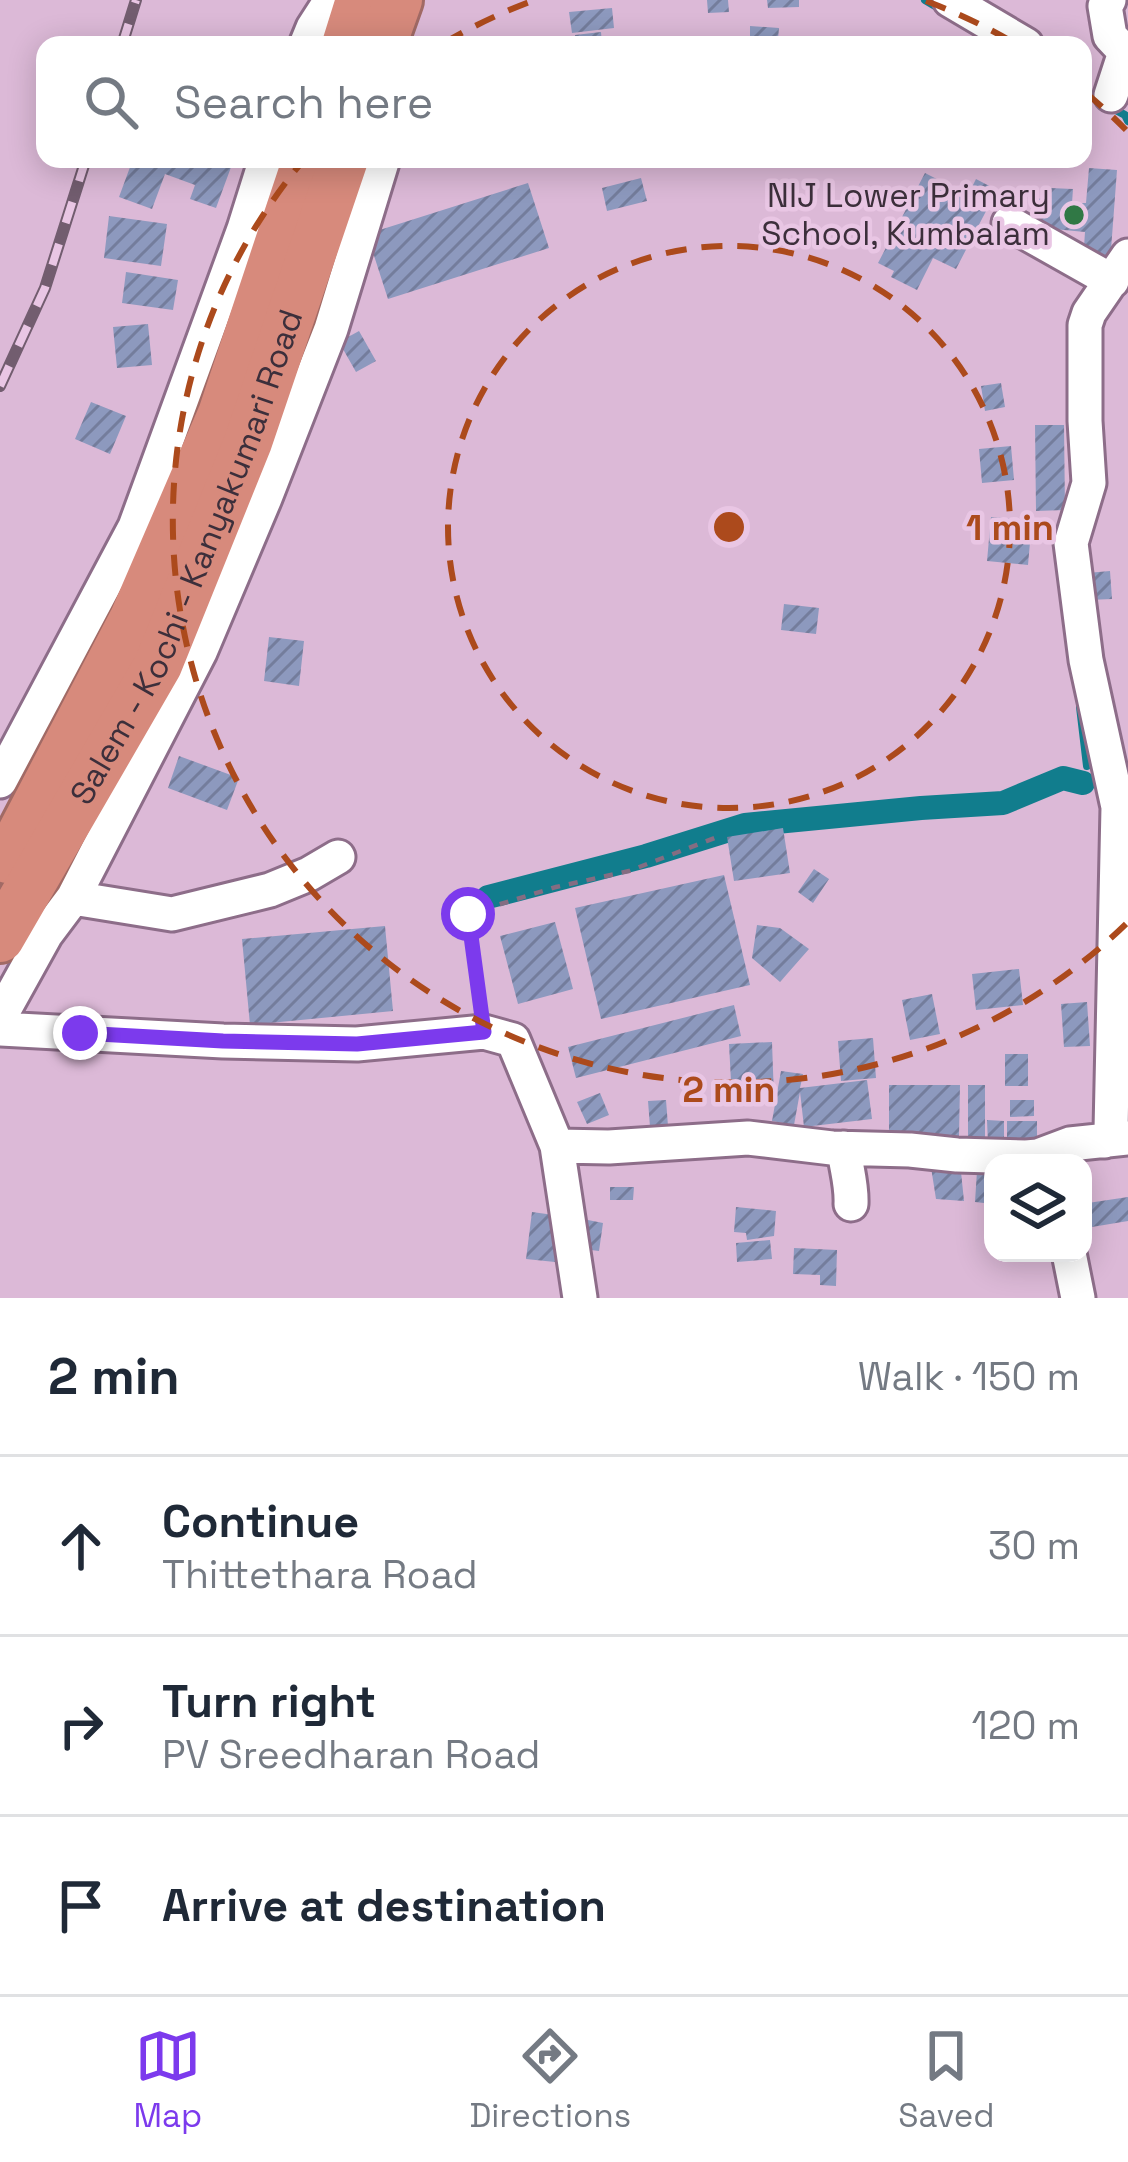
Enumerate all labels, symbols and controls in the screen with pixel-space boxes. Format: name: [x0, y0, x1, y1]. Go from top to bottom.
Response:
search box: [36, 36, 1092, 168]
icon: search: [78, 69, 144, 135]
text: Search here: [174, 74, 433, 131]
place label: NIJ Lower Primary School, Kumbalam: [761, 175, 1050, 255]
marker: NIJ Lower Primary School, Kumbalam: [1061, 202, 1087, 228]
street label: Salem - Kochi - Kanyakumari Road: [61, 304, 312, 812]
text: 1 min: [966, 505, 1054, 551]
centre of rings: [708, 506, 750, 548]
route start: [441, 887, 495, 941]
route end: [53, 1006, 107, 1060]
text: 2 min: [682, 1067, 776, 1113]
map controls: [984, 1154, 1092, 1262]
button: layers: [984, 1154, 1092, 1262]
text: 2 min: [48, 1344, 180, 1409]
text: Walk · 150 m: [858, 1352, 1080, 1401]
text: Continue: [162, 1493, 359, 1550]
icon: ahead: [48, 1513, 114, 1579]
text: 30 m: [988, 1521, 1080, 1570]
text: Thittethara Road: [162, 1550, 478, 1599]
text: Turn right: [162, 1673, 376, 1730]
icon: right: [48, 1693, 114, 1759]
text: 120 m: [972, 1701, 1080, 1750]
text: PV Sreedharan Road: [162, 1730, 540, 1779]
icon: arrive: [48, 1873, 114, 1939]
text: Arrive at destination: [162, 1877, 606, 1934]
tab: Map: [134, 2023, 202, 2137]
tab: Directions: [469, 2023, 631, 2137]
tab: Saved: [898, 2023, 994, 2137]

